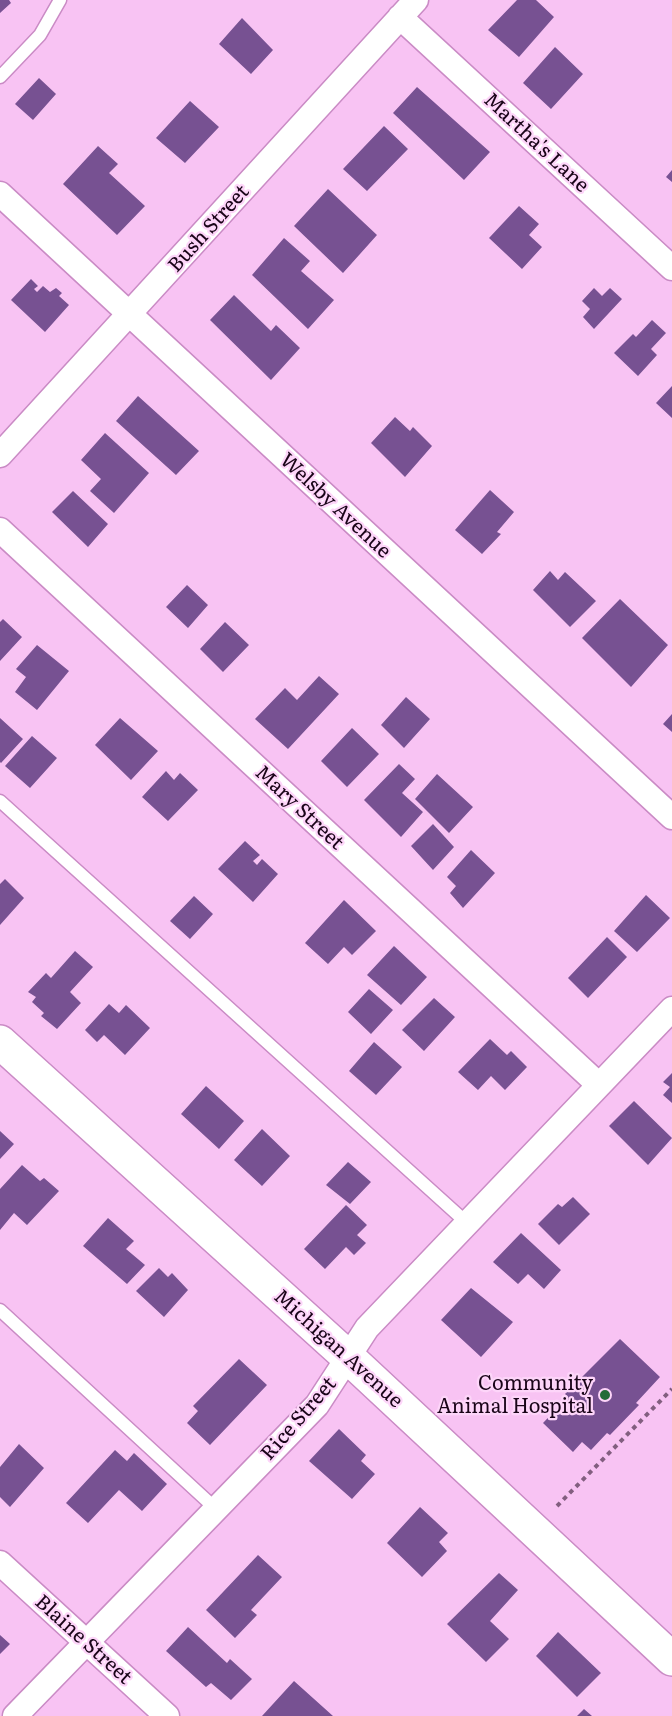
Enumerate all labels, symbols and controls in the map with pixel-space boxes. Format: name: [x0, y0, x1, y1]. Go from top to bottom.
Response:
street label: Martha's Lane: [478, 88, 594, 198]
street label: Bush Street: [163, 180, 255, 278]
street label: Welsby Avenue: [275, 448, 395, 564]
street label: Mary Street: [250, 761, 348, 855]
street label: Michigan Avenue: [269, 1285, 407, 1413]
street label: Rice Street: [256, 1372, 342, 1466]
place label: Community Animal Hospital: [437, 1372, 593, 1419]
marker: Community Animal Hospital: [598, 1388, 612, 1402]
street label: Blaine Street: [30, 1590, 136, 1690]

